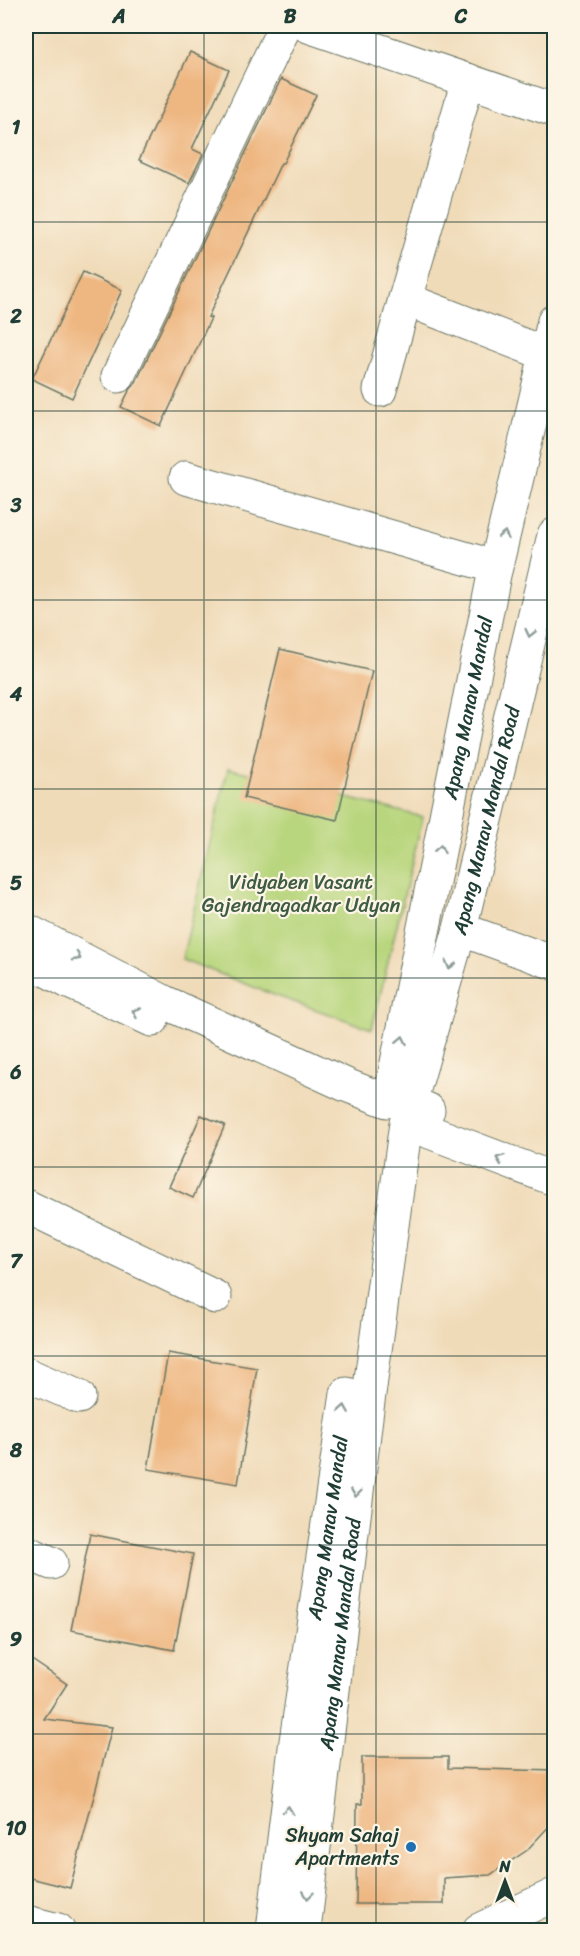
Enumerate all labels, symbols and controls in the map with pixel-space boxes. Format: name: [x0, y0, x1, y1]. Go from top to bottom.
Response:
text: A: [111, 0, 126, 34]
text: B: [284, 0, 297, 34]
text: C: [454, 0, 468, 34]
text: 1: [12, 110, 21, 145]
text: 2: [9, 299, 22, 334]
text: 3: [10, 488, 22, 523]
one-way arrow: [497, 530, 510, 540]
street label: Apang Manav Mandal: [432, 612, 503, 803]
one-way arrow: [525, 628, 538, 638]
text: 4: [9, 677, 23, 712]
street label: Apang Manav Mandal Road: [442, 701, 530, 939]
one-way arrow: [433, 844, 446, 854]
park label: Vidyaben Vasant Gajendragadkar Udyan: [202, 865, 400, 923]
text: 5: [10, 866, 22, 901]
one-way arrow: [71, 950, 82, 961]
one-way arrow: [445, 959, 457, 970]
one-way arrow: [131, 1008, 142, 1020]
one-way arrow: [395, 1036, 408, 1046]
text: 6: [9, 1055, 22, 1090]
one-way arrow: [495, 1153, 506, 1166]
text: 7: [10, 1244, 23, 1279]
one-way arrow: [338, 1404, 350, 1414]
street label: Apang Manav Mandal: [296, 1432, 358, 1623]
text: 8: [9, 1433, 23, 1468]
one-way arrow: [351, 1489, 363, 1498]
street label: Apang Manav Mandal Road: [308, 1515, 371, 1753]
text: 9: [10, 1622, 22, 1657]
one-way arrow: [281, 1805, 294, 1814]
text: 10: [5, 1811, 27, 1846]
place label: Shyam Sahaj Apartments: [285, 1818, 400, 1876]
marker: Shyam Sahaj Apartments: [404, 1840, 418, 1854]
north arrow: [475, 1851, 535, 1911]
text: N: [498, 1852, 511, 1881]
one-way arrow: [302, 1891, 315, 1900]

